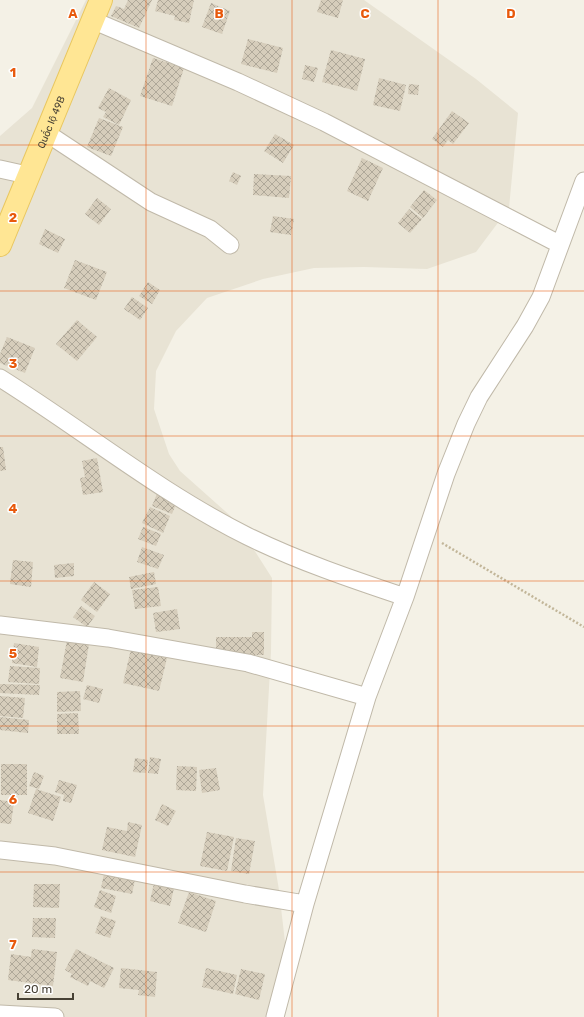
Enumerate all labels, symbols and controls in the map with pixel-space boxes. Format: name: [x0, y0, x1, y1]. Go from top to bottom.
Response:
text: A: [68, 6, 78, 21]
text: B: [214, 6, 224, 21]
text: C: [360, 6, 370, 21]
text: D: [506, 6, 516, 21]
text: 1: [10, 65, 16, 80]
street label: Quốc lộ 49B: [35, 94, 68, 150]
text: 2: [9, 210, 17, 225]
text: 3: [9, 356, 18, 371]
text: 4: [9, 501, 18, 516]
text: 5: [9, 646, 17, 661]
text: 6: [9, 792, 18, 807]
text: 7: [9, 937, 17, 952]
scale bar: [18, 975, 73, 1001]
text: 20 m: [24, 982, 52, 996]

